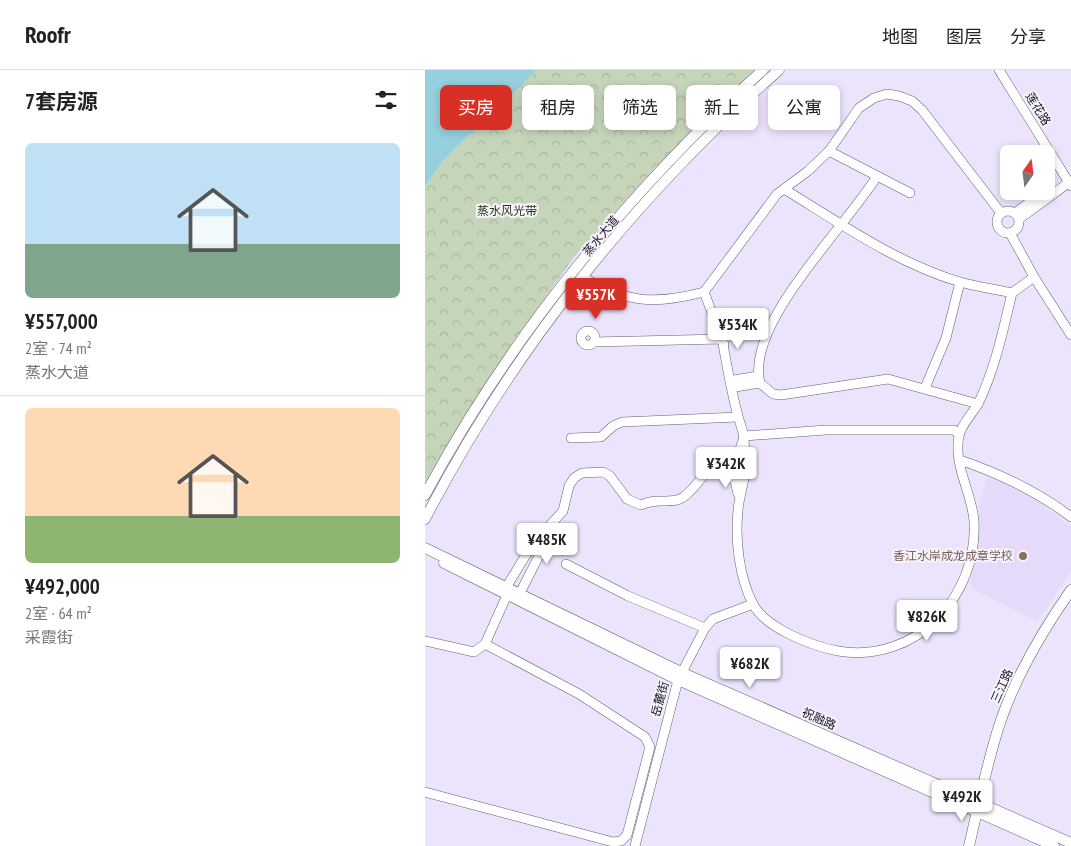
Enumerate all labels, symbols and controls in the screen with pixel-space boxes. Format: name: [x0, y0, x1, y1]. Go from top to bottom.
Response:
text: Roofr: [25, 19, 71, 50]
text: 地图: [882, 25, 918, 48]
text: 图层: [946, 25, 982, 48]
text: 分享: [1010, 25, 1046, 48]
chip: 买房: [440, 85, 512, 130]
chip: 租房: [522, 85, 594, 130]
chip: 筛选: [604, 85, 676, 130]
chip: 新上: [686, 85, 758, 130]
chip: 公寓: [768, 85, 840, 130]
icon: filters: [372, 86, 400, 114]
text: 7套房源: [25, 88, 98, 115]
street label: 莲花路: [1023, 89, 1054, 128]
north arrow: [1000, 145, 1055, 200]
map controls: [1000, 145, 1055, 200]
icon: home: [168, 175, 258, 265]
park label: 蒸水风光带: [477, 203, 537, 218]
street label: 蒸水大道: [579, 212, 622, 259]
pin: ¥557K: [561, 278, 631, 320]
text: ¥557K: [577, 284, 615, 304]
text: ¥557,000: [25, 308, 98, 335]
pin: ¥534K: [703, 308, 773, 350]
text: ¥534K: [719, 314, 757, 334]
text: 2室 · 74 m²: [25, 338, 92, 358]
text: 蒸水大道: [25, 362, 89, 382]
icon: home: [168, 441, 258, 531]
pin: ¥342K: [691, 446, 761, 489]
text: ¥342K: [707, 453, 745, 473]
pin: ¥485K: [512, 522, 582, 565]
text: ¥485K: [528, 529, 566, 549]
place label: 香江水岸成龙成章学校: [893, 548, 1013, 563]
marker: 香江水岸成龙成章学校: [1017, 550, 1029, 562]
text: ¥492,000: [25, 573, 100, 600]
pin: ¥826K: [892, 600, 962, 642]
text: 2室 · 64 m²: [25, 603, 92, 623]
text: ¥826K: [908, 606, 946, 626]
text: 采霞街: [25, 627, 73, 647]
pin: ¥682K: [715, 646, 785, 689]
text: ¥682K: [731, 653, 769, 673]
street label: 三江路: [987, 666, 1016, 705]
street label: 岳麓街: [648, 680, 671, 718]
street label: 祝融路: [800, 704, 839, 733]
pin: ¥492K: [927, 780, 997, 822]
text: ¥492K: [943, 786, 981, 806]

